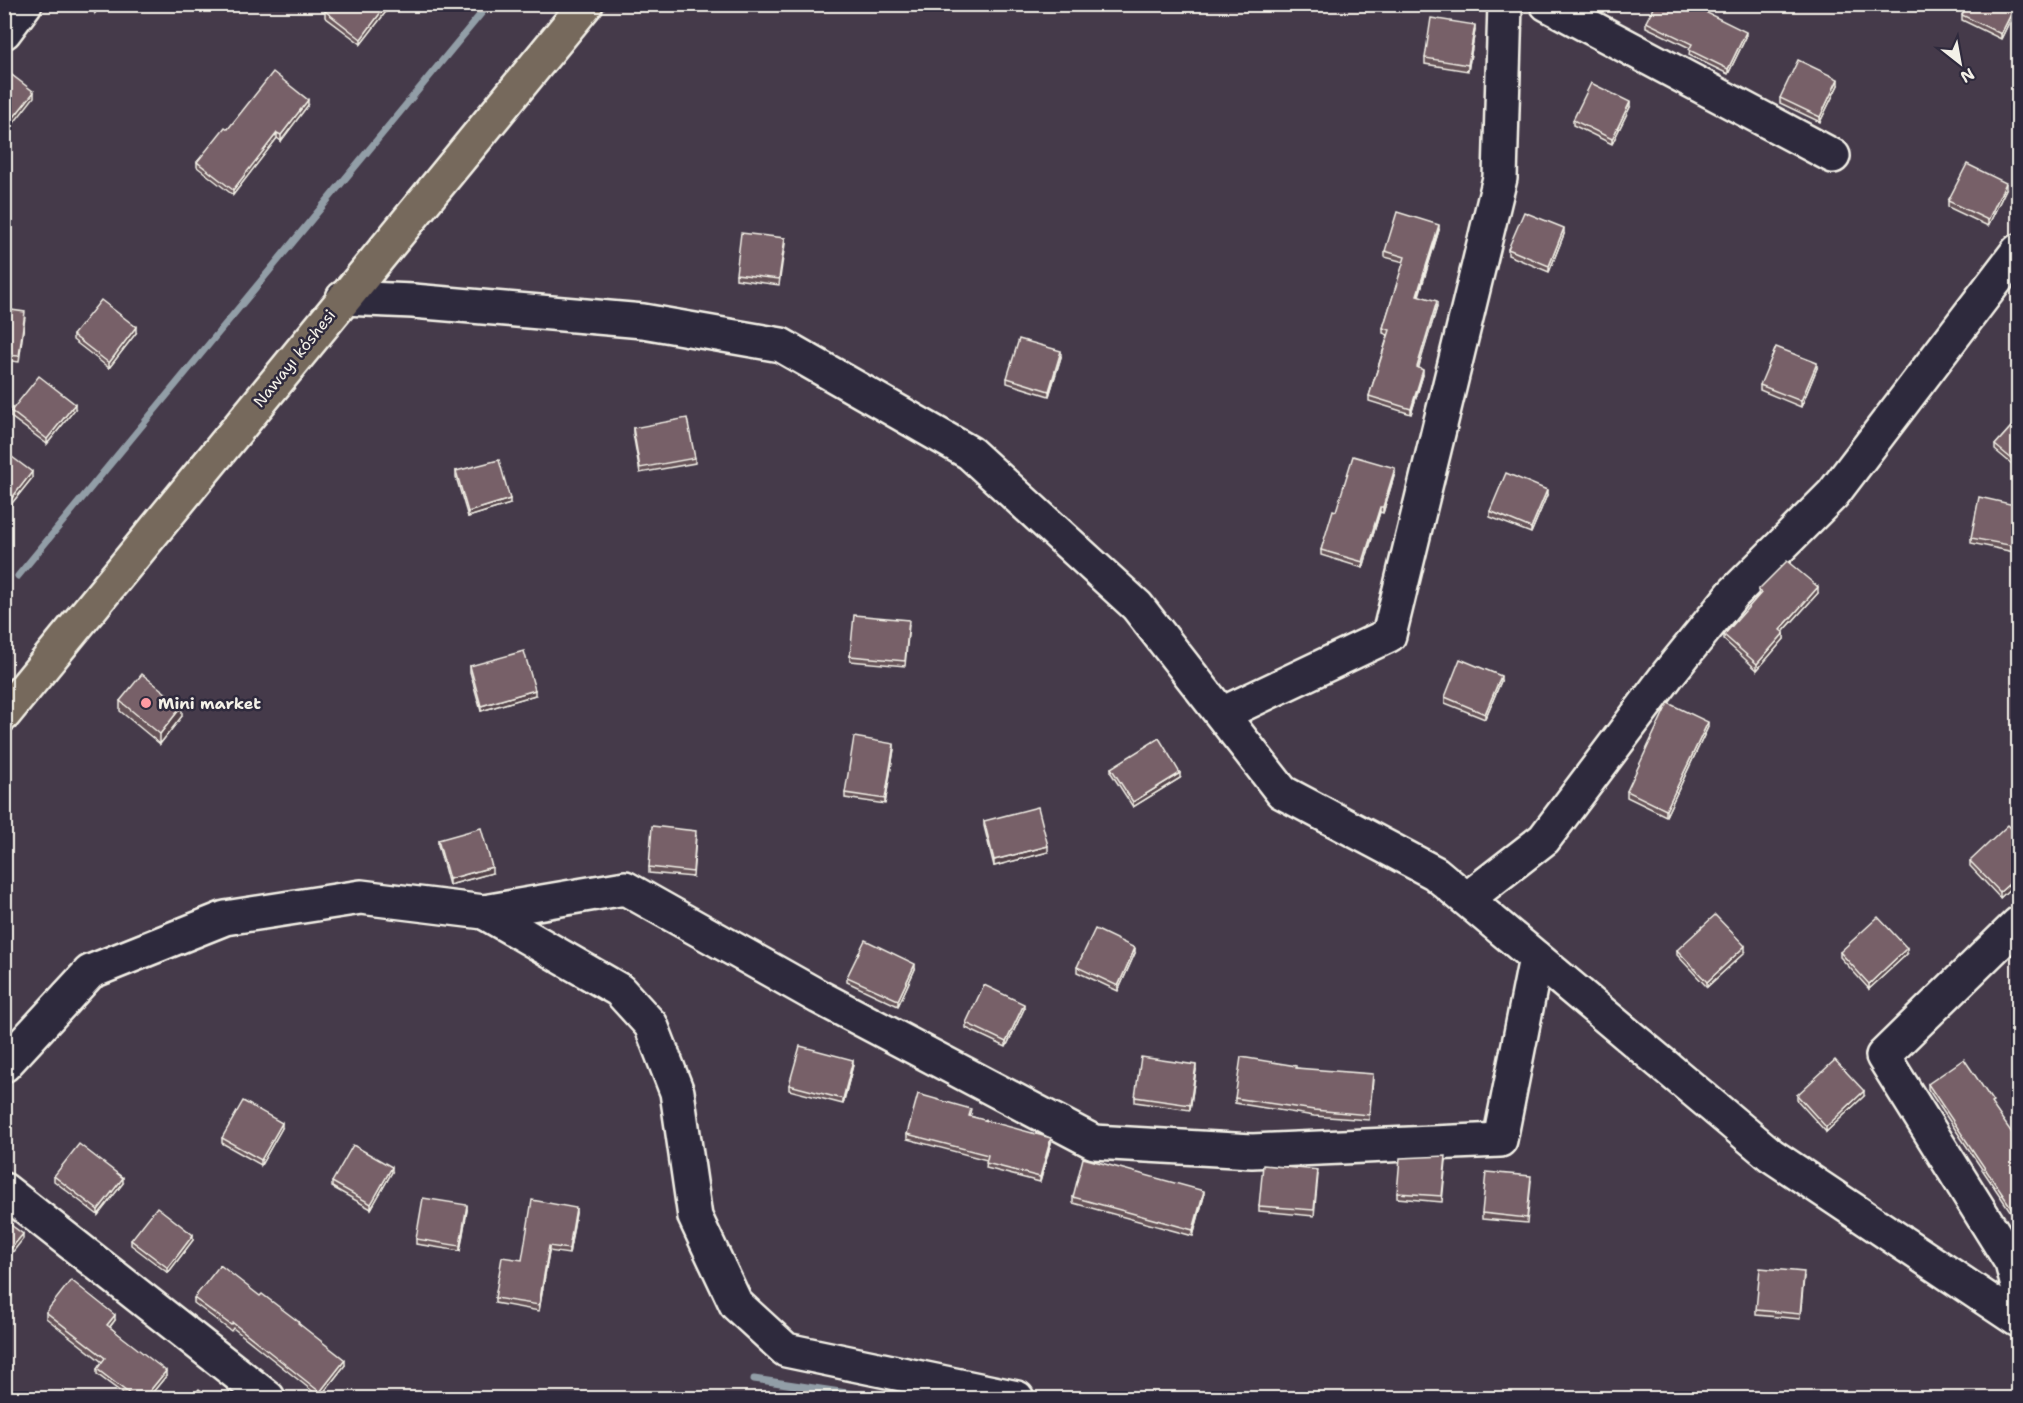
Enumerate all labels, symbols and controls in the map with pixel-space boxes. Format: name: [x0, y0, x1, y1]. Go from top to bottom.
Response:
north arrow: [1930, 33, 1990, 93]
text: N: [1957, 63, 1978, 88]
street label: Nawayı kóshesi: [248, 305, 340, 412]
place label: Mini market: [158, 693, 261, 714]
marker: Mini market: [139, 696, 153, 710]

